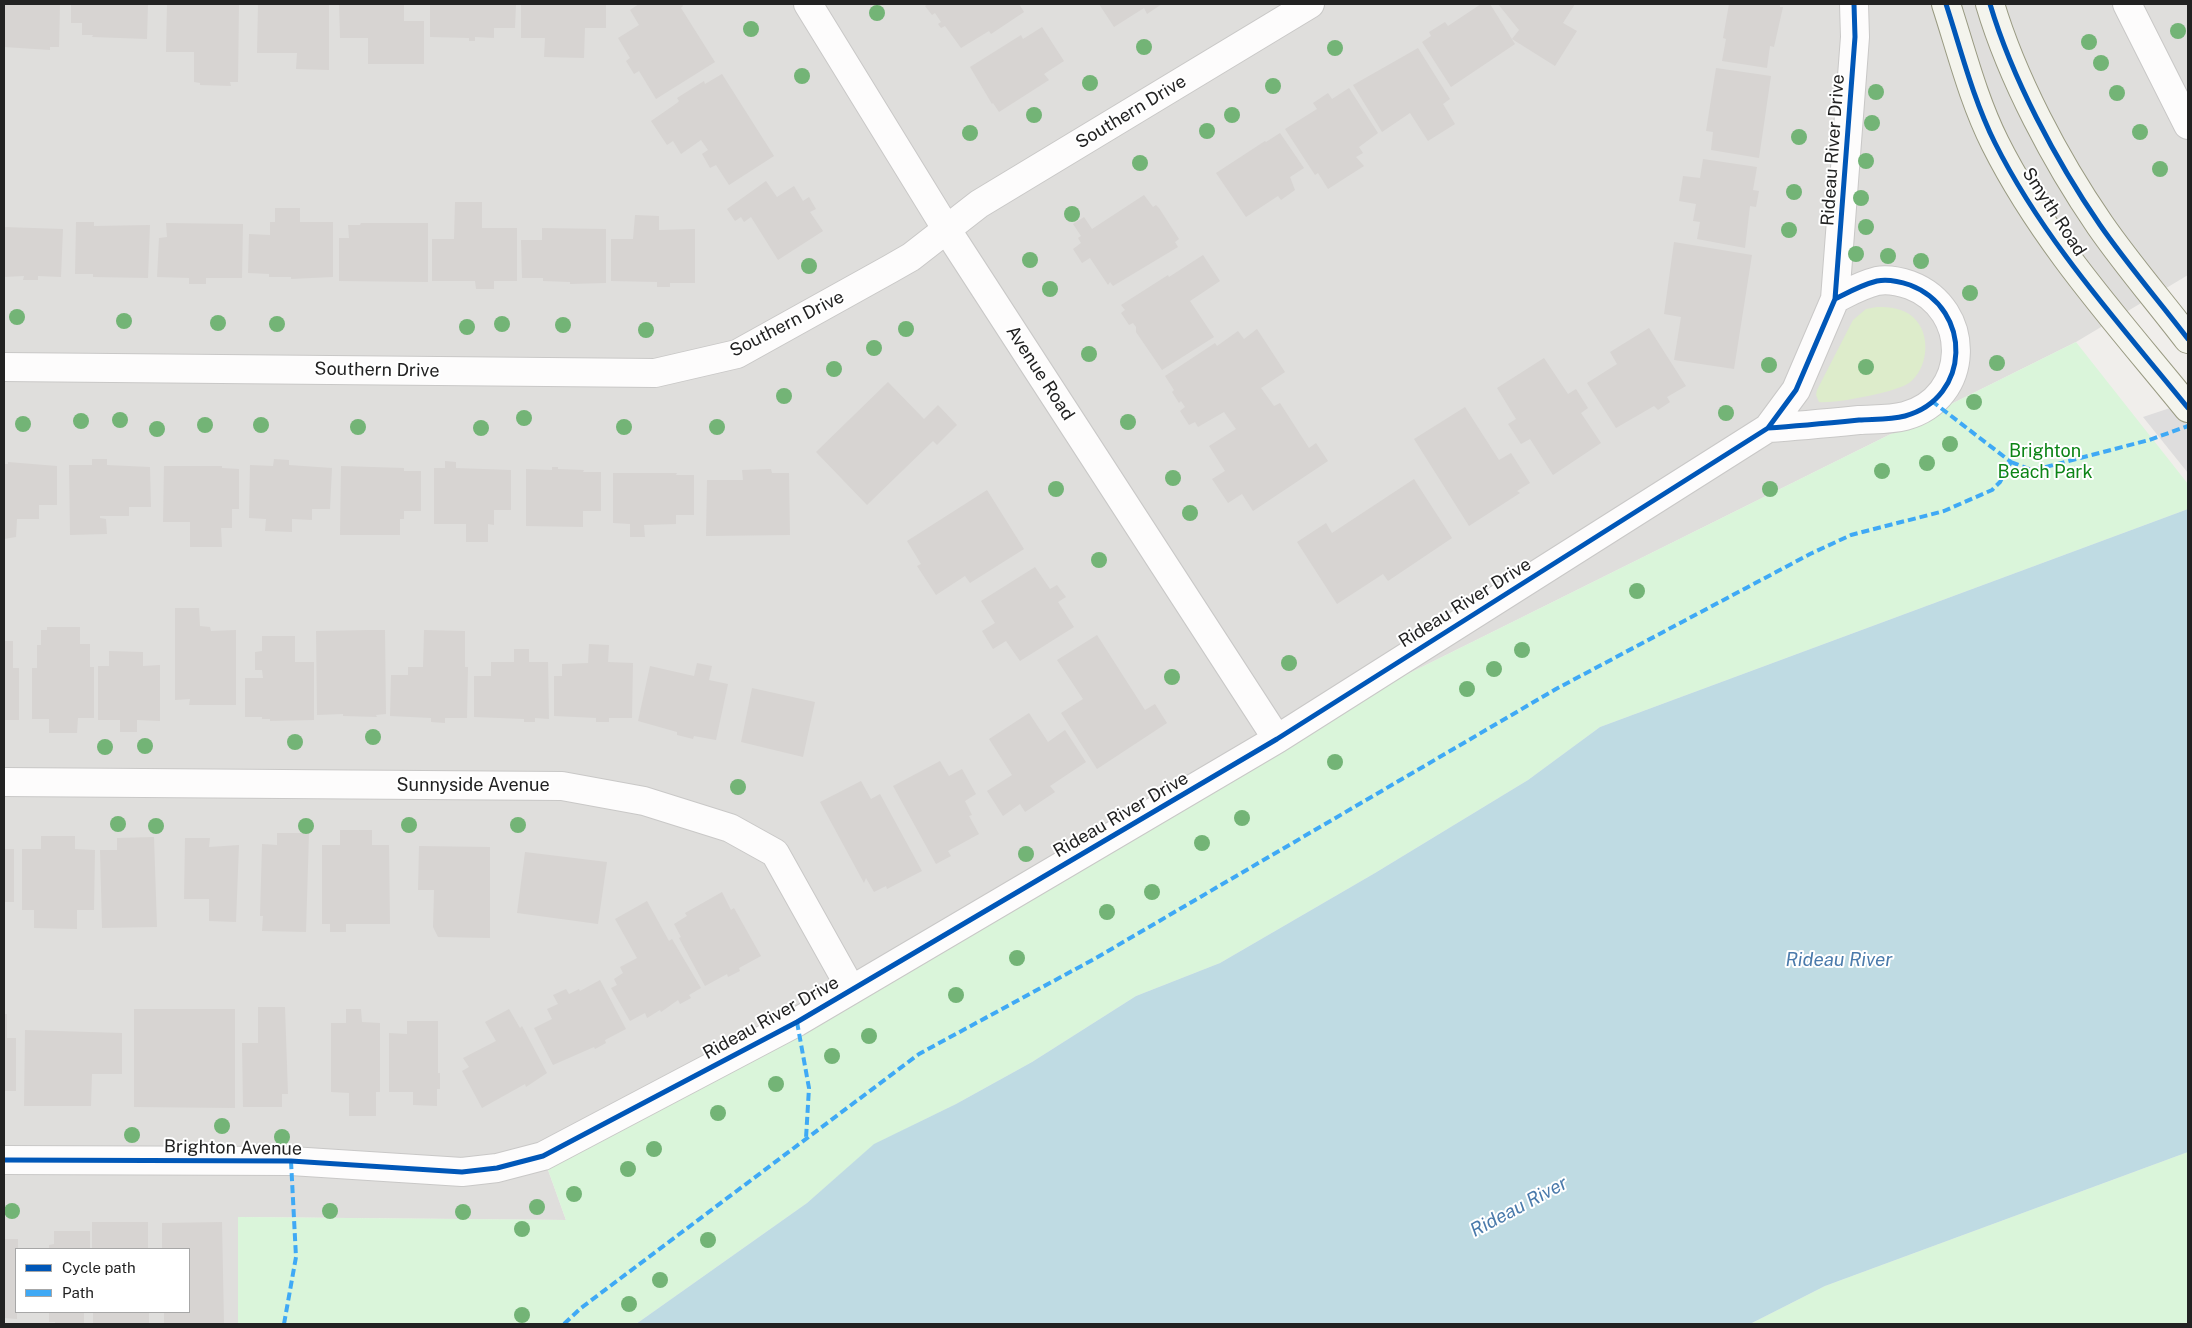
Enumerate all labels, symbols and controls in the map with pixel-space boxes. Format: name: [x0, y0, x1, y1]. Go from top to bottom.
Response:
street label: Southern Drive: [1072, 71, 1190, 153]
street label: Rideau River Drive: [1817, 73, 1849, 227]
street label: Smyth Road: [2017, 164, 2091, 260]
street label: Southern Drive: [726, 286, 848, 362]
street label: Avenue Road: [1001, 321, 1079, 425]
street label: Southern Drive: [314, 358, 440, 382]
park label: Brighton Beach Park: [1998, 440, 2092, 482]
street label: Rideau River Drive: [1395, 554, 1535, 652]
street label: Rideau River Drive: [1050, 768, 1192, 862]
street label: Sunnyside Avenue: [396, 774, 550, 796]
water label: Rideau River: [1786, 949, 1892, 971]
street label: Rideau River Drive: [699, 972, 843, 1064]
street label: Brighton Avenue: [164, 1136, 302, 1160]
water label: Rideau River: [1466, 1172, 1572, 1242]
legend: [15, 1248, 190, 1313]
text: Cycle path: [62, 1259, 136, 1276]
text: Path: [62, 1284, 94, 1301]

